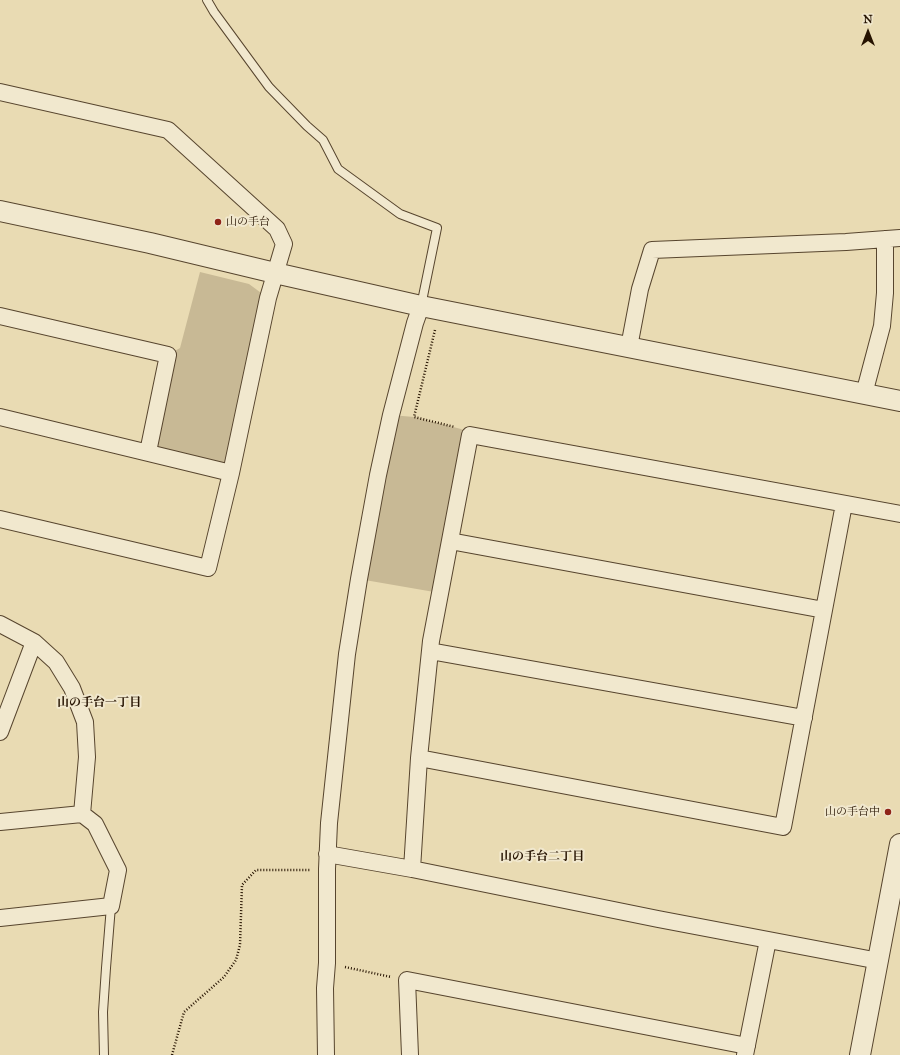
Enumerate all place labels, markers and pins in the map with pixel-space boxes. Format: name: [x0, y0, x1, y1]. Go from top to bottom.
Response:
place label: 山の手台: [226, 215, 270, 229]
marker: 山の手台: [213, 217, 223, 227]
place label: 山の手台中: [825, 805, 880, 819]
marker: 山の手台中: [883, 807, 893, 817]

